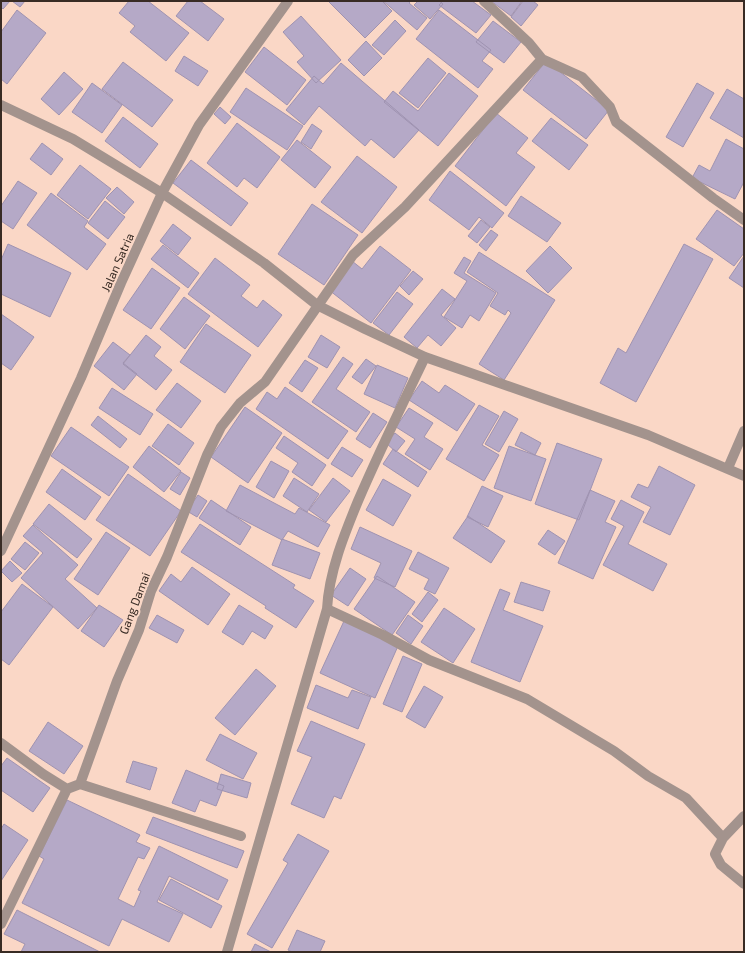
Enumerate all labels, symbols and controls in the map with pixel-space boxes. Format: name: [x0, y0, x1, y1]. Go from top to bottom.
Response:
street label: Jalan Satria: [98, 230, 136, 294]
street label: Gang Damai: [116, 570, 152, 636]

